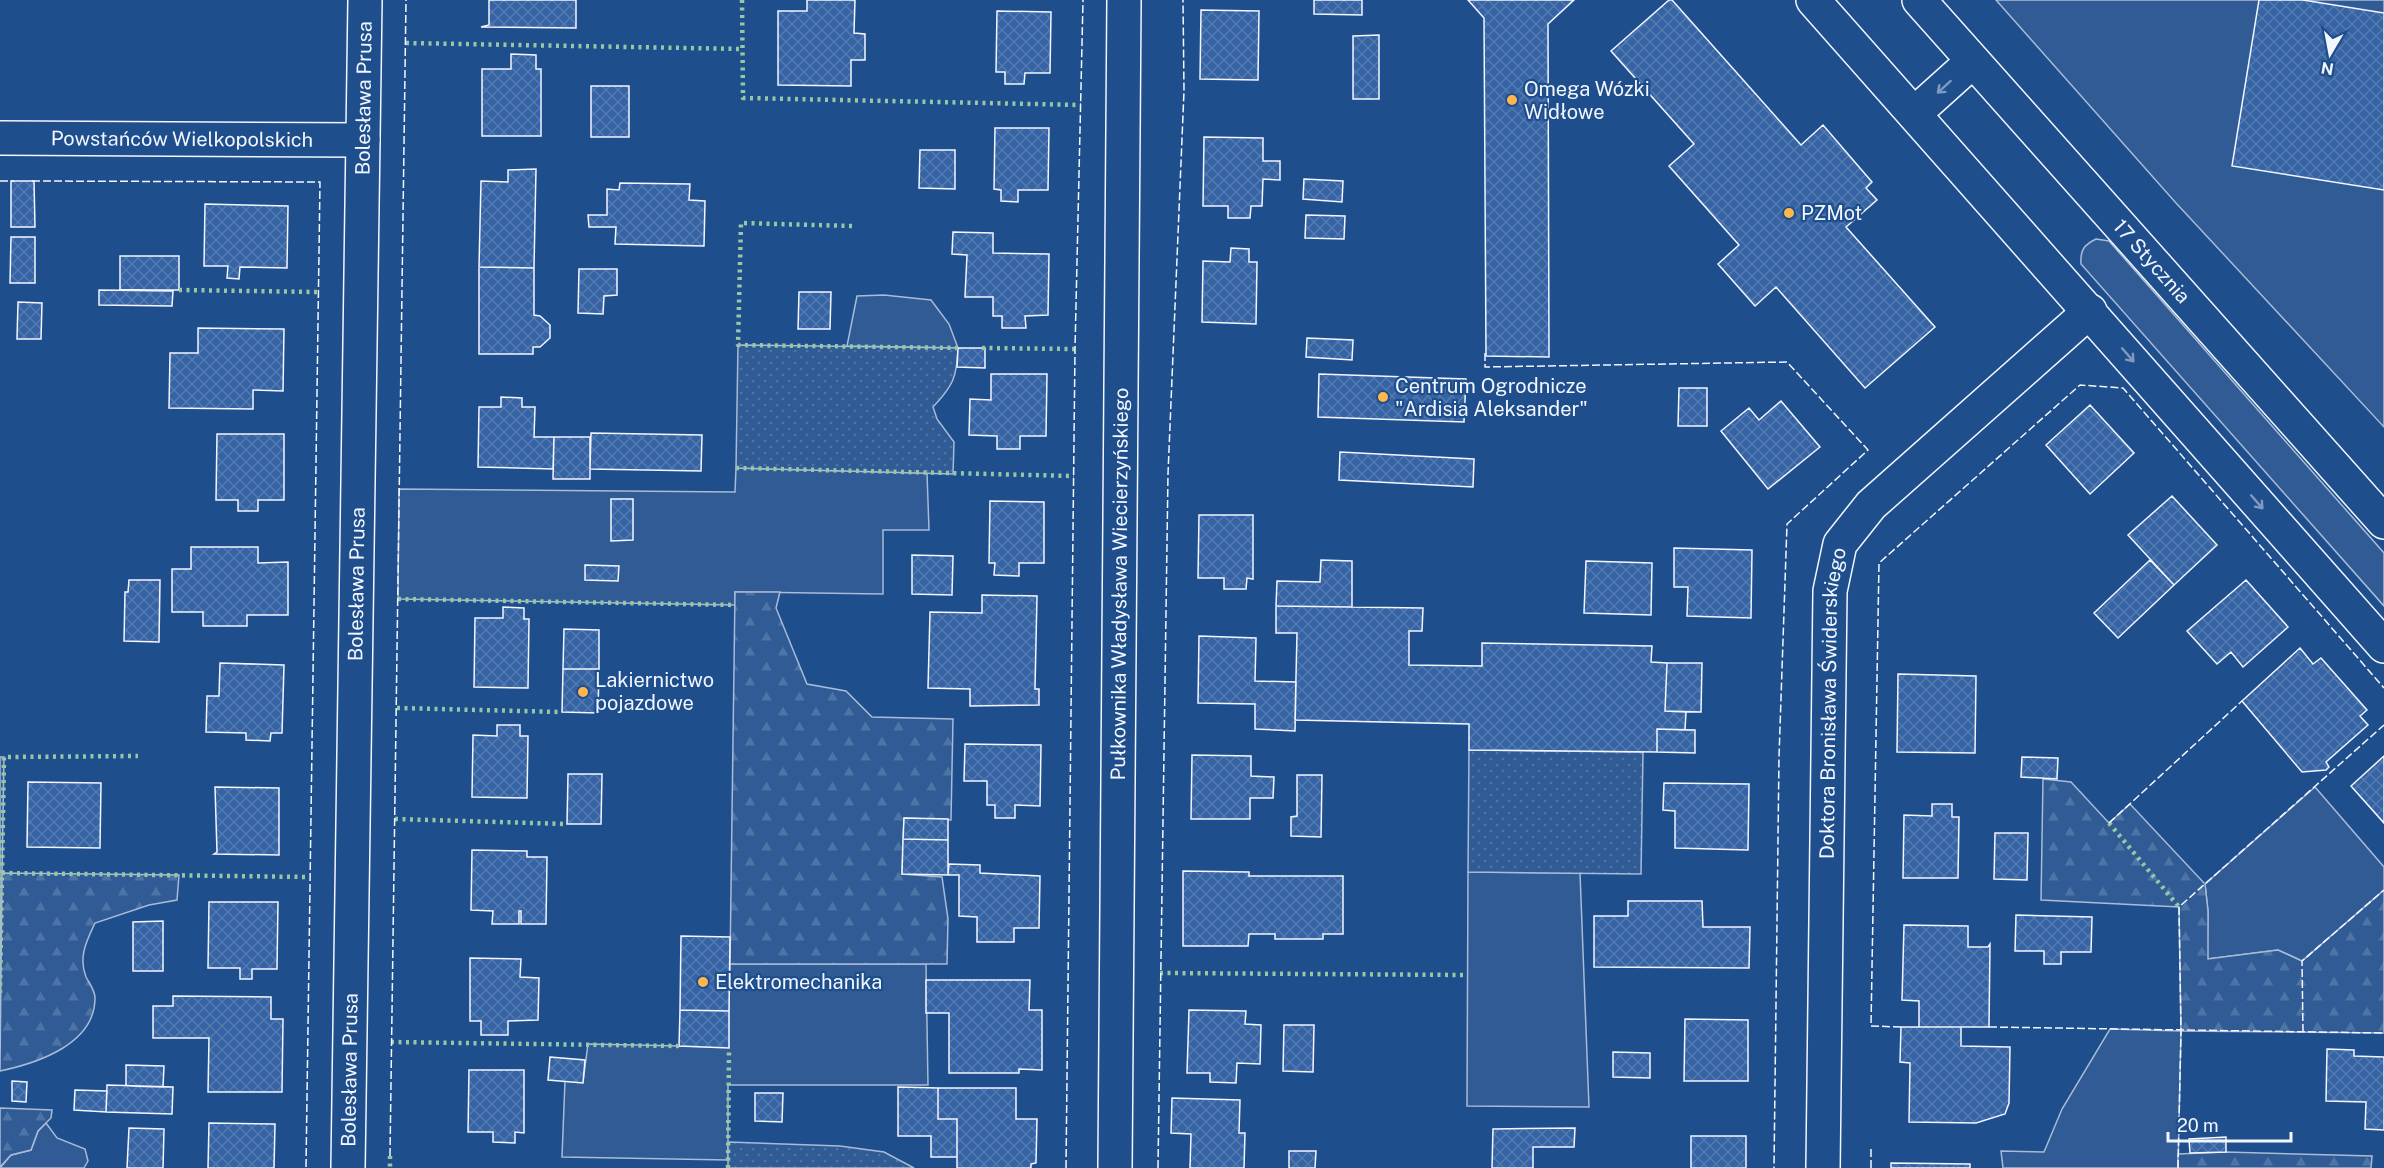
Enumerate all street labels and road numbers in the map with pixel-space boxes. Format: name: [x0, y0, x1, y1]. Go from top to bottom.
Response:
street label: Bolesława Prusa: [350, 21, 377, 175]
street label: Powstańców Wielkopolskich: [51, 126, 313, 152]
street label: 17 Stycznia: [2108, 214, 2195, 308]
street label: Pułkownika Władysława Wiecierzyńskiego: [1106, 388, 1133, 780]
street label: Bolesława Prusa: [343, 507, 370, 661]
street label: Doktora Bronisława Świderskiego: [1815, 545, 1851, 859]
street label: Bolesława Prusa: [336, 993, 363, 1147]

